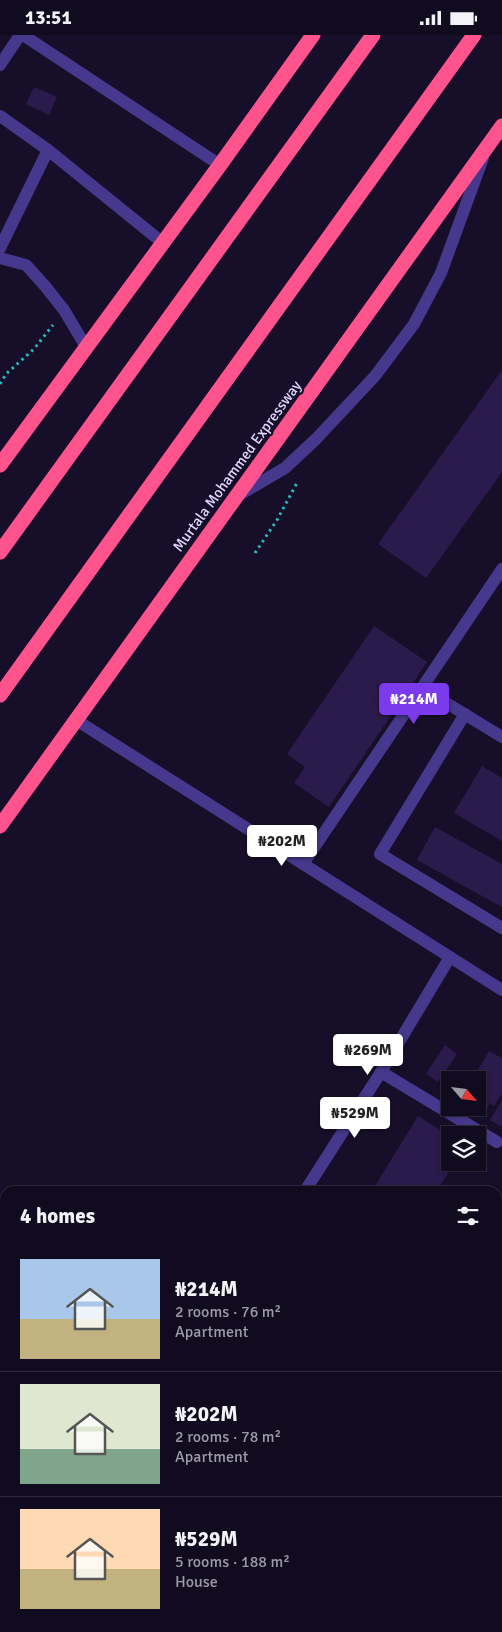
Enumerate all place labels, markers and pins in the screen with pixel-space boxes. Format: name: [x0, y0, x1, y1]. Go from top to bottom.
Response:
pin: ₦214M: [379, 683, 449, 725]
pin: ₦202M: [247, 825, 317, 867]
pin: ₦269M: [333, 1033, 403, 1076]
pin: ₦529M: [320, 1097, 390, 1139]

